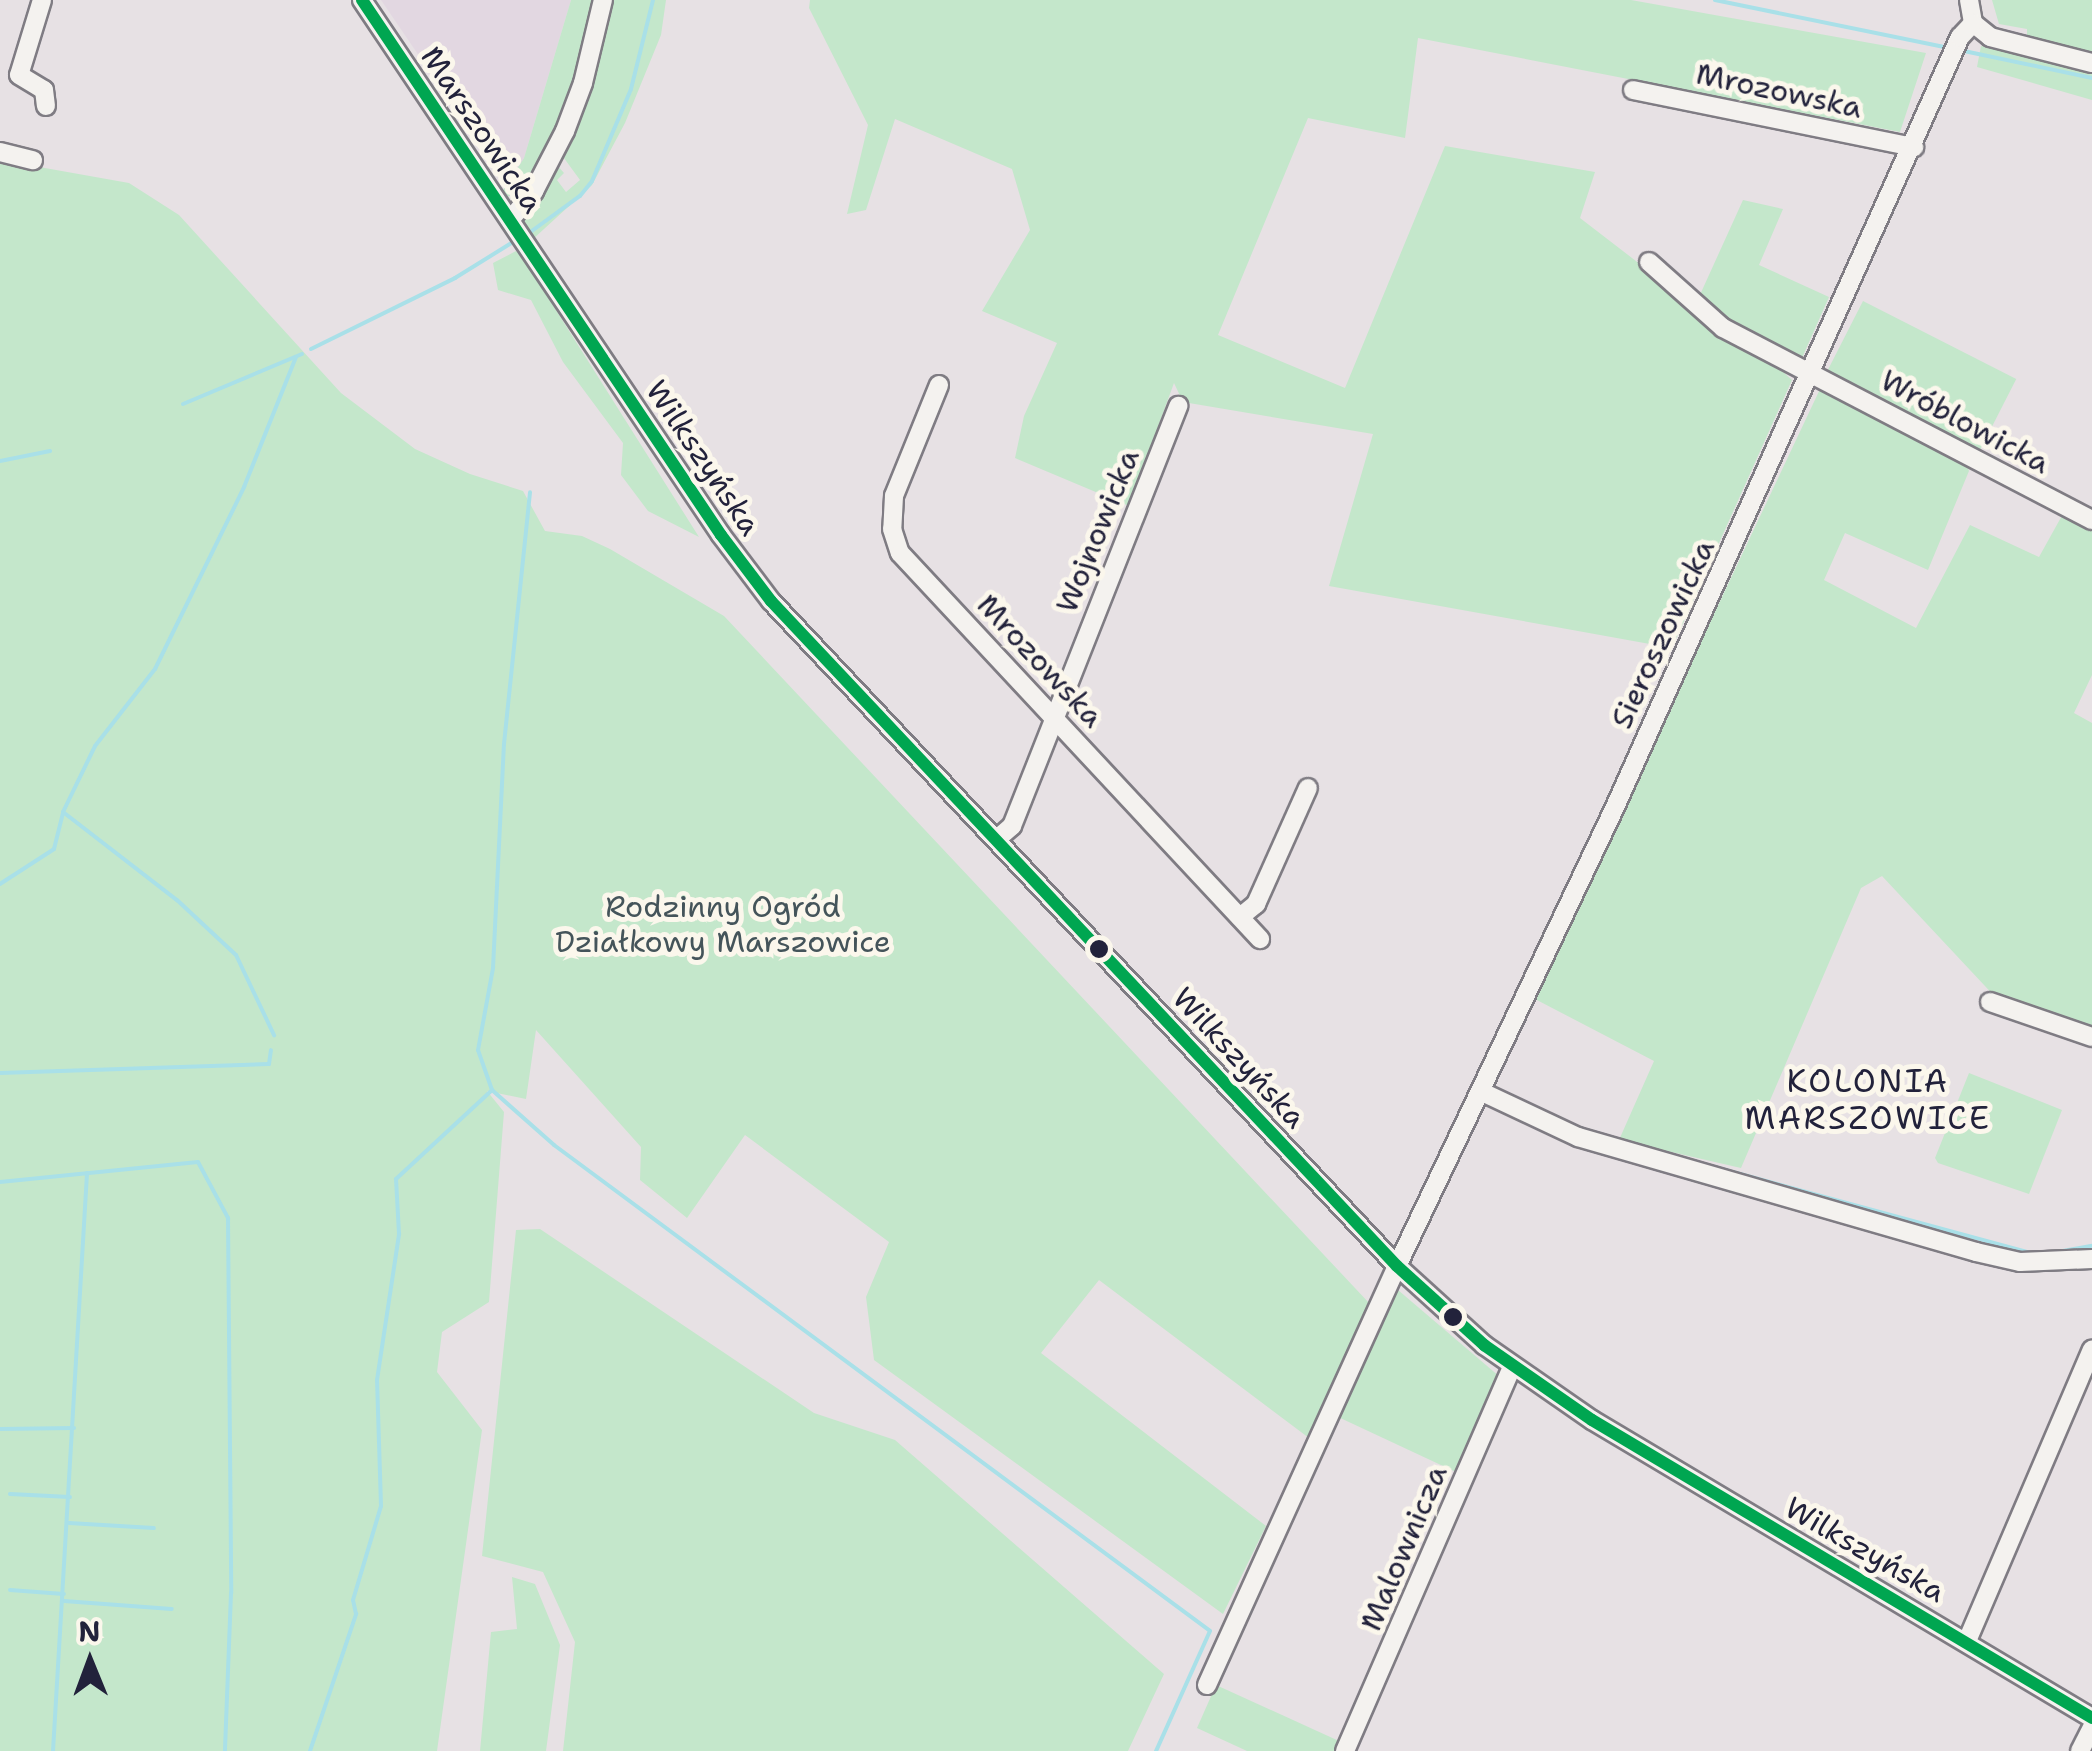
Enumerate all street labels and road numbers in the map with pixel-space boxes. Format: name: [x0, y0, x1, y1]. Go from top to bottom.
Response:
street label: Marszowicka: [413, 40, 551, 220]
street label: Mrozowska: [1693, 56, 1865, 126]
street label: Wróblowicka: [1874, 362, 2056, 482]
street label: Wilkszyńska: [638, 374, 768, 542]
street label: Wojnowicka: [1049, 444, 1147, 618]
street label: Sieroszowicka: [1604, 534, 1722, 734]
street label: Mrozowska: [969, 587, 1111, 735]
street label: Wilkszyńska: [1165, 980, 1313, 1136]
street label: Malownicza: [1353, 1460, 1455, 1636]
street label: Wilkszyńska: [1778, 1490, 1952, 1610]

